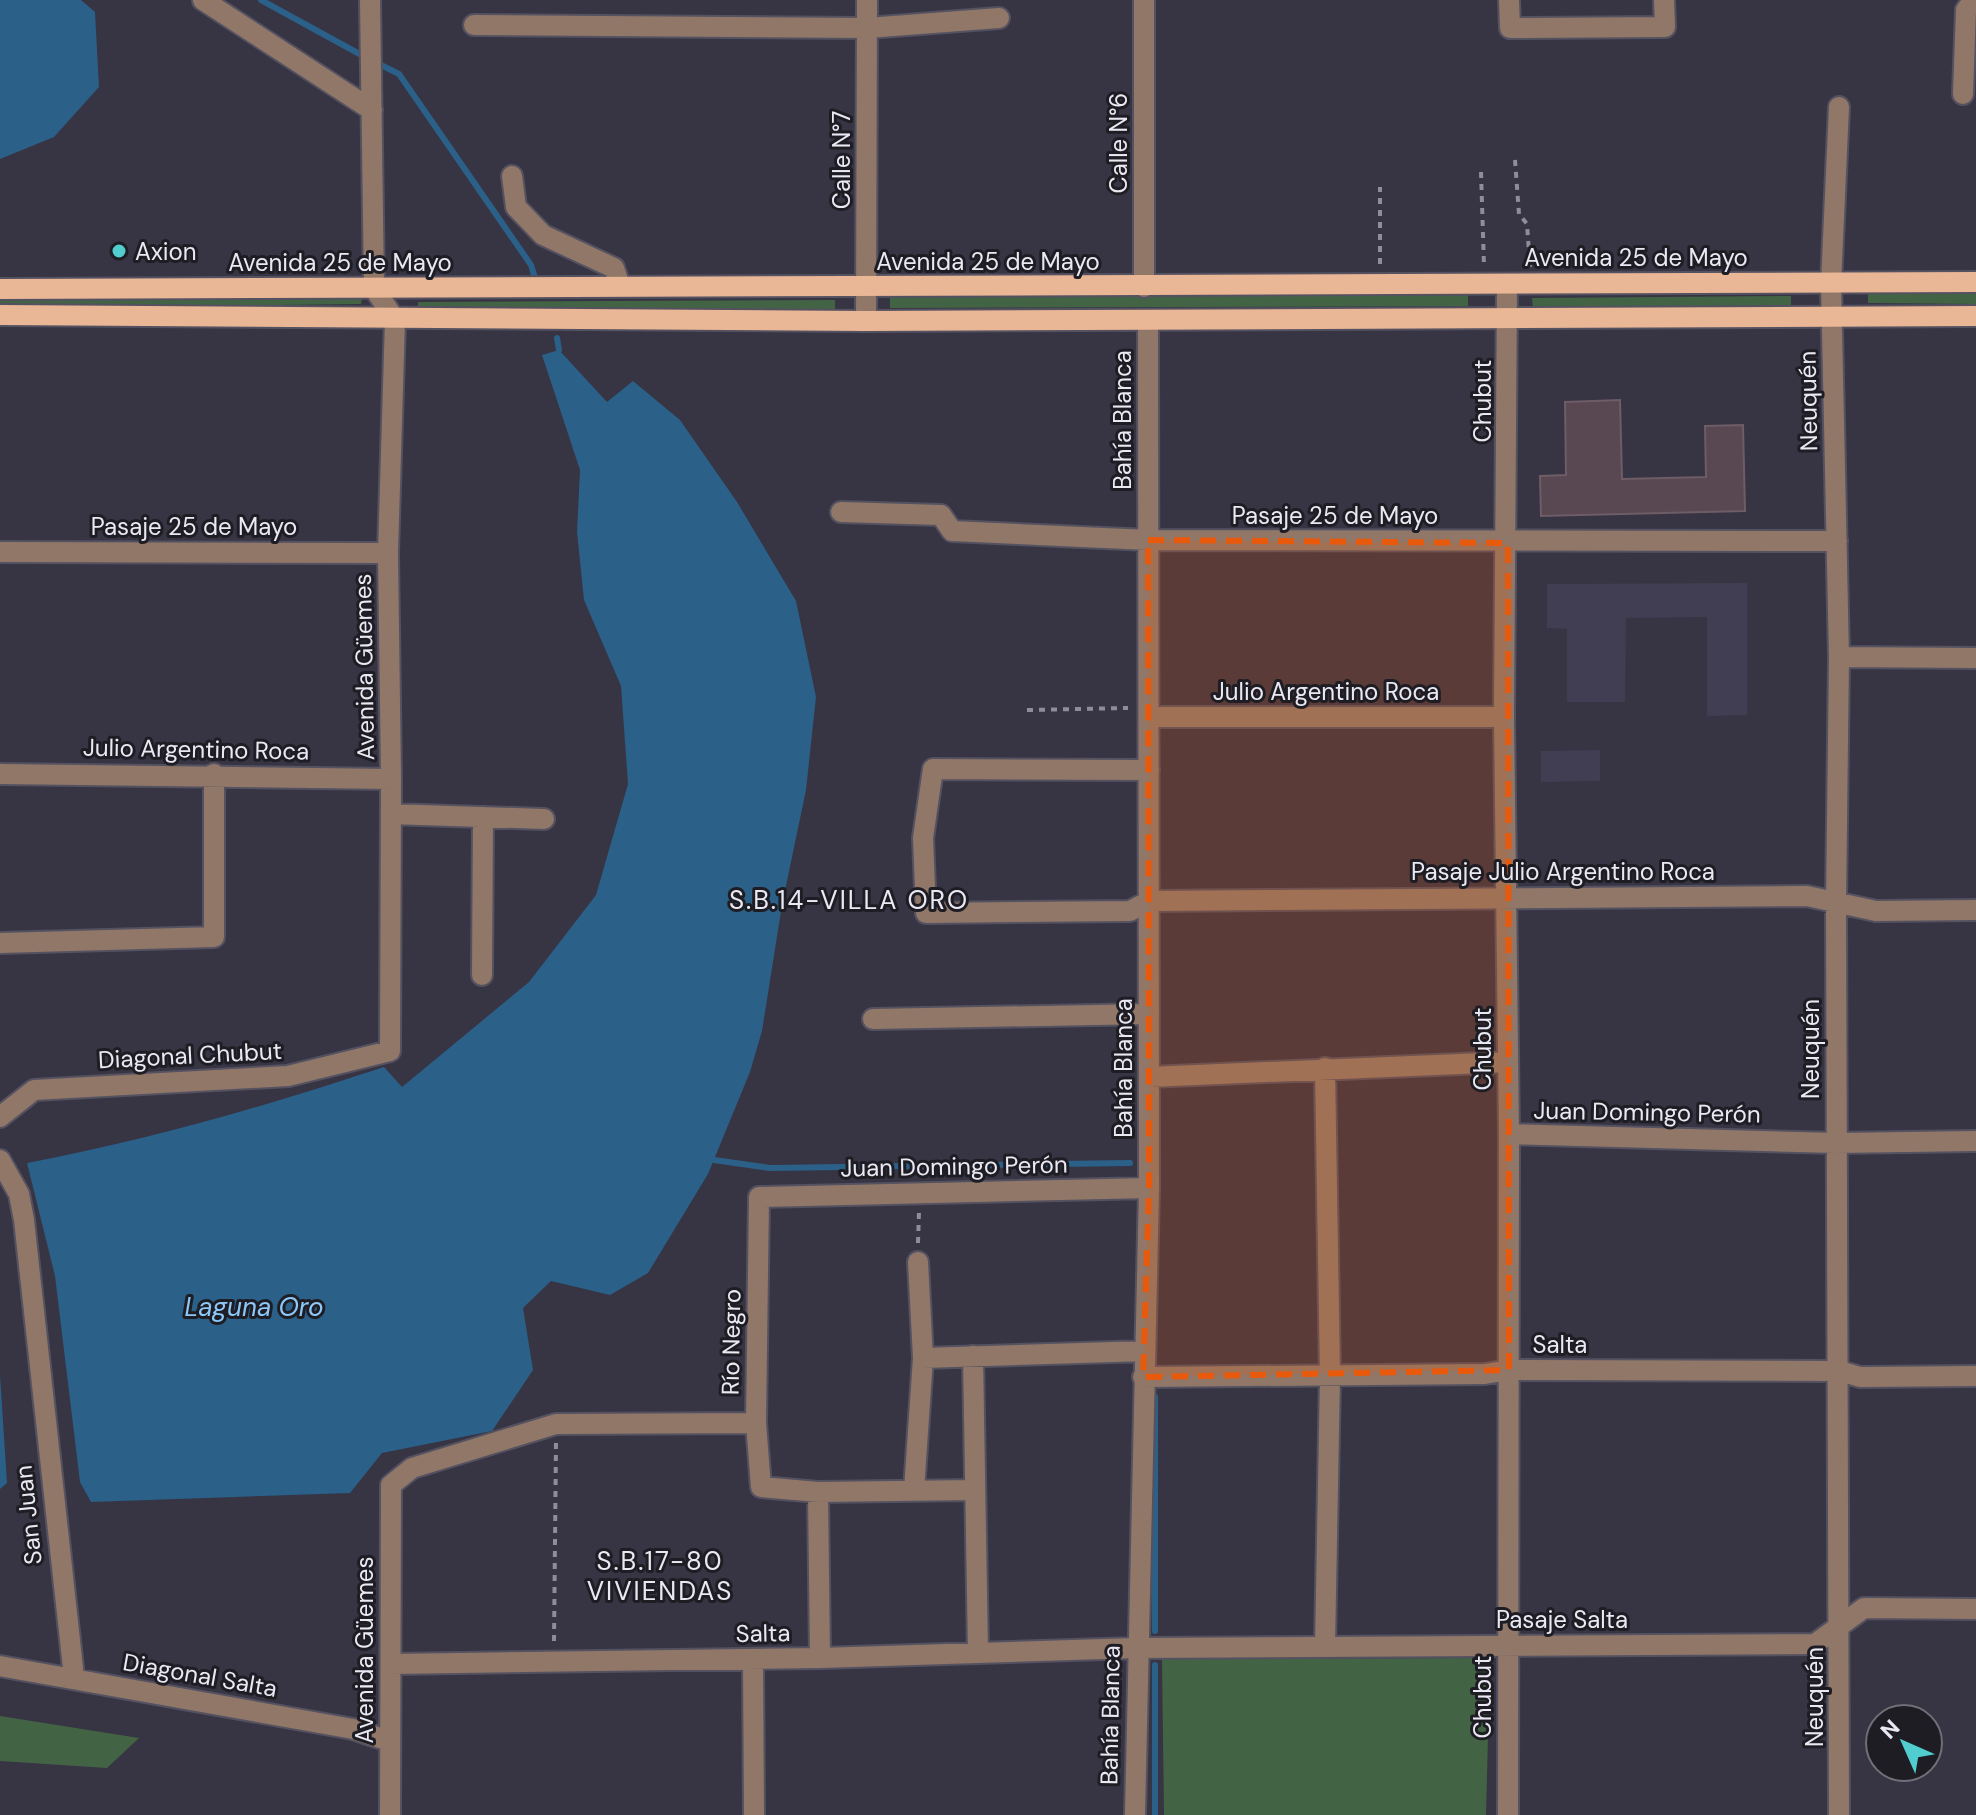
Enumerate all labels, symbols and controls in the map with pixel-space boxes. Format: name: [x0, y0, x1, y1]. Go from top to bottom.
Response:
street label: Calle N°6: [1103, 93, 1134, 193]
street label: Calle N°7: [826, 111, 857, 209]
place label: Axion: [135, 236, 197, 267]
marker: Axion: [110, 242, 128, 260]
street label: Avenida 25 de Mayo: [1524, 242, 1748, 273]
street label: Avenida 25 de Mayo: [876, 246, 1100, 277]
street label: Avenida 25 de Mayo: [228, 247, 452, 278]
street label: Bahía Blanca: [1107, 350, 1138, 490]
street label: Neuquén: [1792, 351, 1824, 451]
street label: Chubut: [1467, 360, 1498, 442]
street label: Pasaje 25 de Mayo: [1232, 500, 1438, 531]
street label: Pasaje 25 de Mayo: [91, 511, 297, 542]
street label: Avenida Güemes: [347, 573, 381, 761]
street label: Julio Argentino Roca: [1213, 676, 1439, 707]
street label: Julio Argentino Roca: [83, 732, 309, 766]
street label: Pasaje Julio Argentino Roca: [1411, 856, 1715, 887]
district label: S.B.14-VILLA ORO: [729, 883, 969, 917]
street label: Bahía Blanca: [1108, 998, 1139, 1138]
street label: Neuquén: [1795, 999, 1826, 1099]
street label: Chubut: [1467, 1008, 1498, 1090]
street label: Diagonal Chubut: [97, 1035, 283, 1075]
street label: Juan Domingo Perón: [1533, 1095, 1761, 1129]
street label: Juan Domingo Perón: [840, 1149, 1068, 1183]
street label: Río Negro: [715, 1289, 747, 1395]
water label: Laguna Oro: [185, 1290, 323, 1324]
street label: Salta: [1533, 1329, 1587, 1360]
street label: San Juan: [7, 1464, 49, 1566]
district label: S.B.17-80 VIVIENDAS: [587, 1544, 733, 1608]
street label: Avenida Güemes: [349, 1556, 380, 1744]
street label: Pasaje Salta: [1496, 1604, 1628, 1635]
street label: Salta: [735, 1617, 791, 1649]
street label: Bahía Blanca: [1093, 1645, 1127, 1785]
street label: Diagonal Salta: [121, 1646, 279, 1704]
street label: Neuquén: [1799, 1647, 1830, 1747]
street label: Chubut: [1467, 1656, 1498, 1738]
north arrow: [1864, 1703, 1944, 1783]
text: N: [1874, 1713, 1906, 1745]

